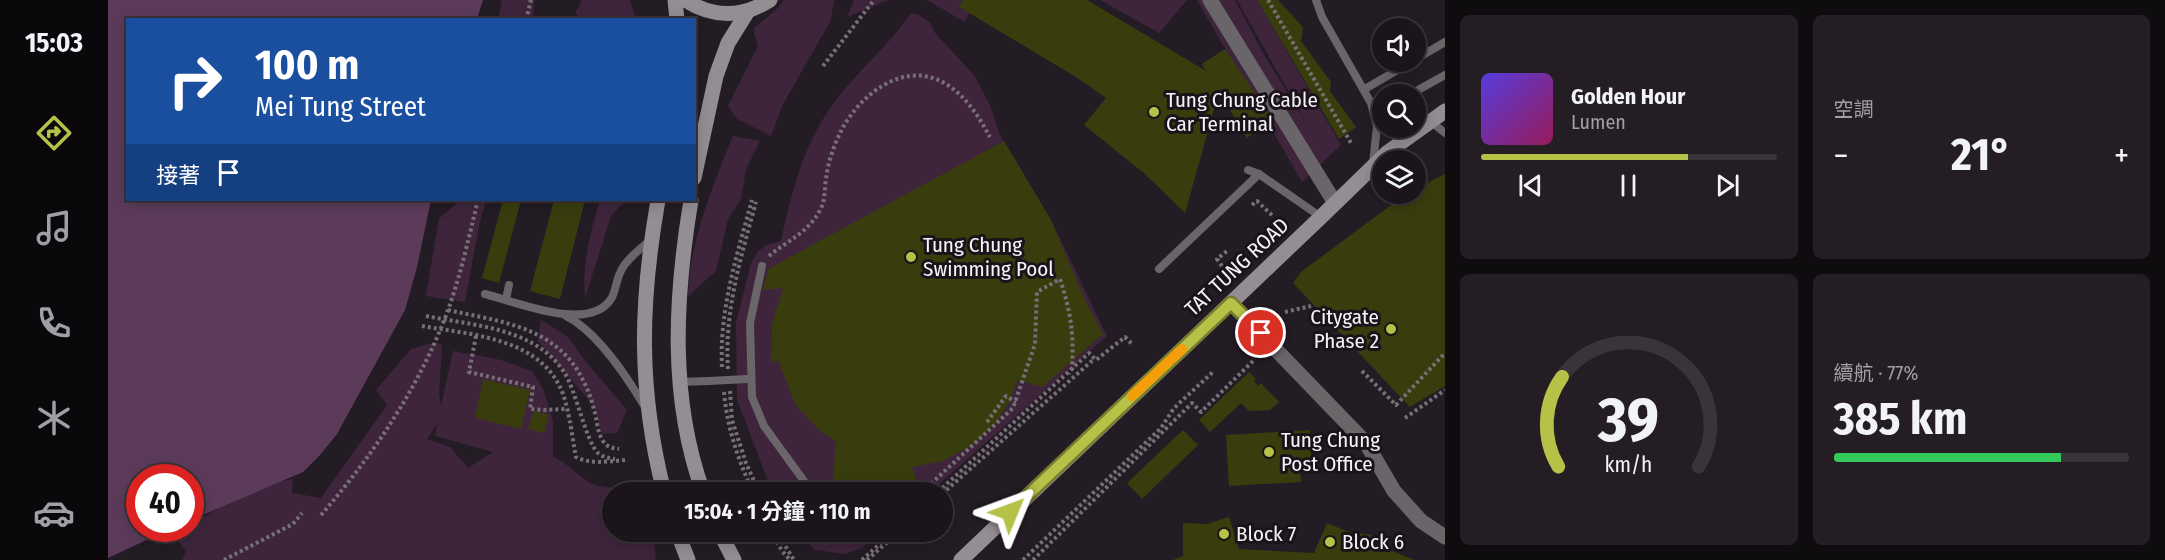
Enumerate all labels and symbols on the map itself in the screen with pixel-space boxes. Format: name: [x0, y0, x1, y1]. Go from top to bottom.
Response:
place label: Tung Chung Cable Car Terminal: [1166, 87, 1318, 137]
marker: Tung Chung Cable Car Terminal: [1147, 105, 1161, 119]
street label: TAT TUNG ROAD: [1180, 212, 1294, 322]
place label: Tung Chung Swimming Pool: [923, 232, 1054, 282]
marker: Tung Chung Swimming Pool: [904, 250, 918, 264]
place label: Citygate Phase 2: [1310, 304, 1379, 354]
pin: [1235, 307, 1286, 358]
marker: Citygate Phase 2: [1384, 322, 1398, 336]
place label: Tung Chung Post Office: [1281, 427, 1380, 477]
marker: Tung Chung Post Office: [1262, 445, 1276, 459]
speed limit sign: 40: [126, 464, 204, 542]
position arrow: [978, 480, 1042, 544]
place label: Block 7: [1236, 521, 1296, 547]
marker: Block 7: [1217, 527, 1231, 541]
place label: Block 6: [1342, 529, 1404, 555]
marker: Block 6: [1323, 535, 1337, 549]

